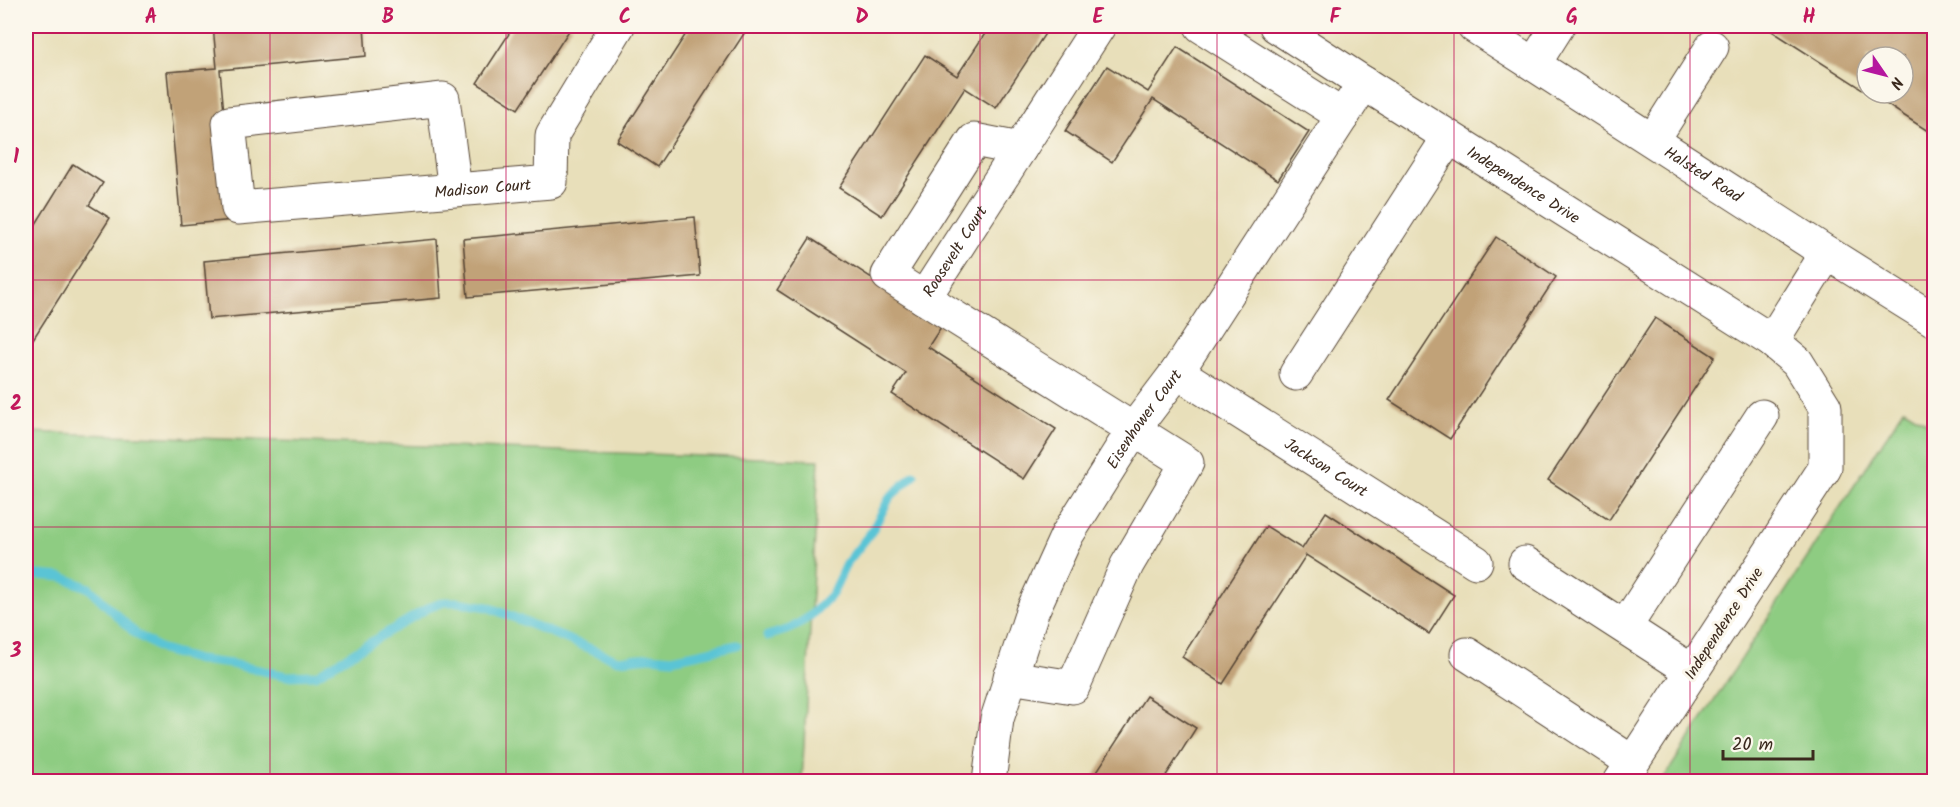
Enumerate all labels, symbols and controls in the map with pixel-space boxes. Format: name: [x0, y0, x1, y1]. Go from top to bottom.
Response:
text: A: [145, 2, 157, 34]
text: B: [382, 2, 394, 34]
text: C: [619, 2, 631, 34]
text: D: [855, 2, 869, 34]
text: E: [1092, 2, 1104, 34]
text: F: [1330, 2, 1342, 34]
text: G: [1566, 2, 1578, 34]
text: H: [1802, 2, 1816, 34]
north arrow: [1855, 45, 1915, 105]
text: N: [1883, 71, 1909, 94]
street label: Independence Drive: [1461, 140, 1585, 231]
street label: Halsted Road: [1659, 140, 1748, 210]
text: 1: [13, 142, 19, 174]
street label: Madison Court: [433, 173, 533, 206]
street label: Roosevelt Court: [917, 200, 995, 302]
street label: Eisenhower Court: [1101, 364, 1189, 474]
text: 2: [10, 389, 22, 421]
street label: Jackson Court: [1279, 432, 1373, 505]
street label: Independence Drive: [1678, 563, 1770, 685]
text: 3: [10, 636, 22, 668]
scale bar: [1723, 723, 1813, 761]
text: 20 m: [1732, 731, 1773, 760]

